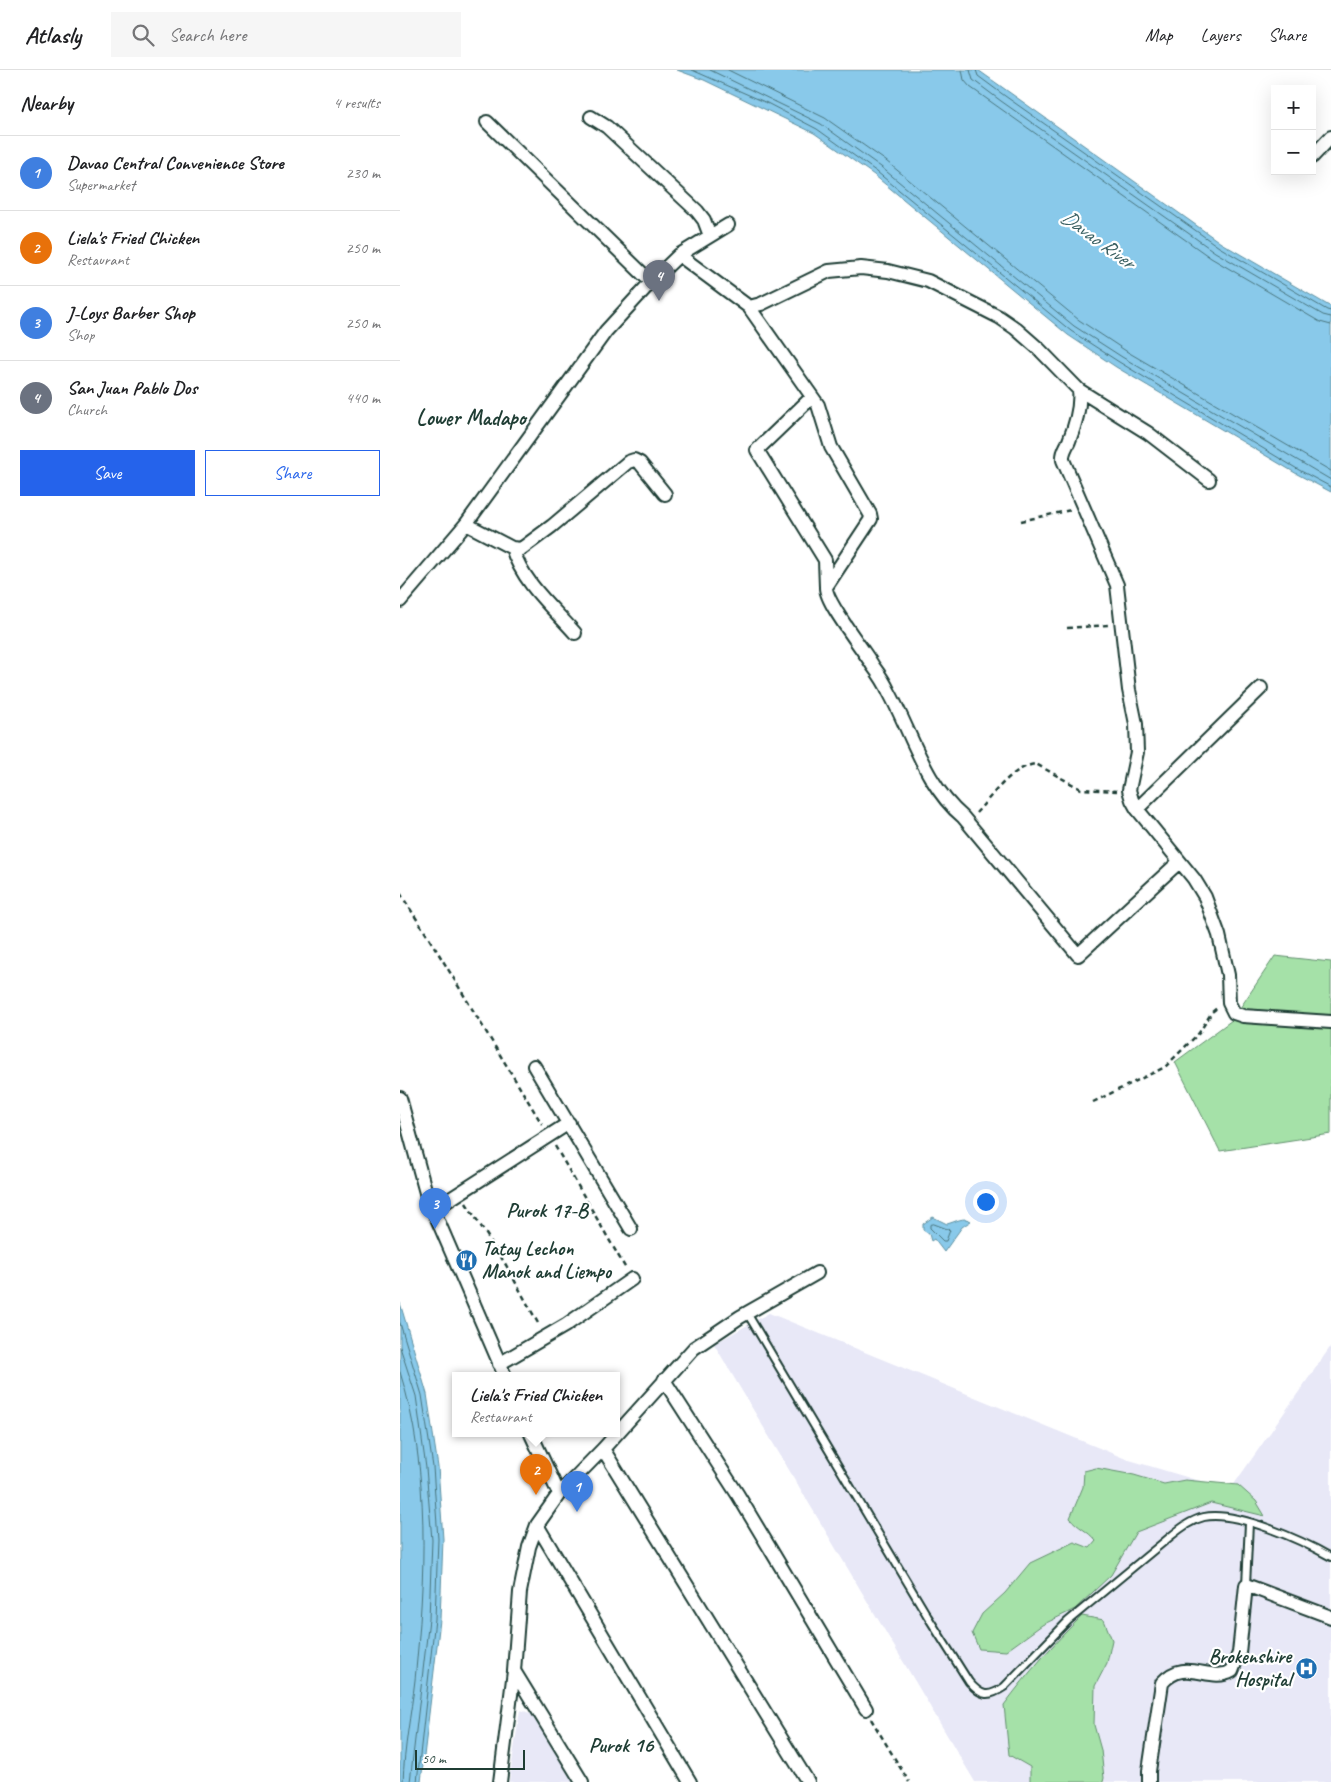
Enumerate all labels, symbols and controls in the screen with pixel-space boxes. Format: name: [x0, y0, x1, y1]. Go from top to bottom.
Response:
search box: [111, 12, 461, 57]
text: Atlasly: [25, 20, 81, 50]
icon: search: [129, 21, 157, 49]
text: Search here: [169, 23, 246, 47]
text: Map: [1145, 24, 1173, 46]
text: Layers: [1201, 24, 1240, 46]
text: Share: [1268, 24, 1306, 46]
map controls: [1271, 85, 1316, 175]
button: +: [1271, 85, 1316, 130]
text: Nearby: [20, 90, 73, 116]
text: 4 results: [333, 93, 380, 113]
button: −: [1271, 130, 1316, 175]
text: Davao Central Convenience Store: [67, 151, 284, 175]
text: 1: [32, 163, 40, 183]
text: 230 m: [346, 163, 380, 183]
text: Supermarket: [67, 175, 135, 195]
water label: Davao River: [1056, 204, 1143, 276]
text: Liela's Fried Chicken: [67, 226, 199, 250]
text: 2: [32, 238, 40, 258]
text: 250 m: [346, 238, 380, 258]
text: Restaurant: [67, 250, 129, 270]
pin: 4: [643, 260, 675, 301]
text: J-Loys Barber Shop: [67, 301, 195, 325]
text: 3: [32, 313, 40, 333]
text: 250 m: [346, 313, 380, 333]
text: Shop: [67, 325, 94, 345]
text: San Juan Pablo Dos: [67, 376, 197, 400]
text: 4: [32, 388, 40, 408]
text: 440 m: [346, 388, 380, 408]
text: Church: [67, 400, 107, 420]
district label: Lower Madapo: [416, 404, 528, 432]
button: Save: [20, 450, 195, 496]
button: Share: [205, 450, 380, 496]
pin: 3: [419, 1188, 451, 1229]
your location: [973, 1189, 999, 1215]
district label: Purok 17-B: [506, 1197, 590, 1223]
place label: Tatay Lechon Manok and Liempo: [482, 1236, 613, 1284]
restaurant icon: Tatay Lechon Manok and Liempo: [454, 1248, 478, 1272]
popup: [452, 1372, 620, 1437]
text: Liela's Fried Chicken: [470, 1383, 602, 1407]
text: Restaurant: [470, 1407, 532, 1427]
pin: 2: [520, 1454, 552, 1495]
pin: 1: [561, 1471, 593, 1512]
place label: Brokenshire Hospital: [1209, 1644, 1295, 1692]
hospital icon: Brokenshire Hospital: [1295, 1656, 1319, 1680]
district label: Purok 16: [589, 1732, 655, 1758]
scale bar: [415, 1747, 525, 1770]
text: 50 m: [422, 1750, 446, 1767]

